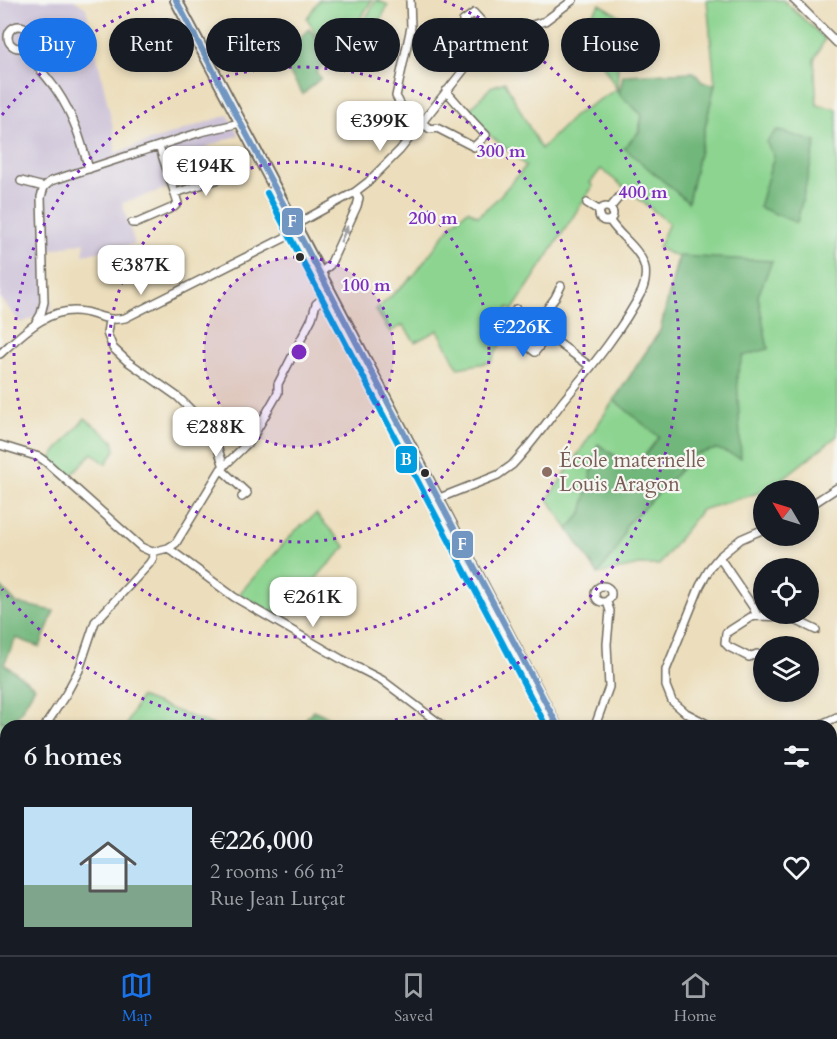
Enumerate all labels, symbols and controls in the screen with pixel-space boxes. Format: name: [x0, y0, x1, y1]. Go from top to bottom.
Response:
chip: Buy: [18, 18, 97, 72]
chip: Rent: [109, 18, 194, 72]
chip: Filters: [206, 18, 302, 72]
chip: New: [314, 18, 400, 72]
chip: Apartment: [412, 18, 549, 72]
chip: House: [561, 18, 660, 72]
pin: €399K: [338, 101, 422, 152]
text: €399K: [351, 107, 409, 134]
text: 300 m: [476, 139, 526, 164]
pin: €194K: [164, 146, 248, 197]
text: €194K: [177, 152, 235, 179]
text: 400 m: [618, 180, 668, 205]
text: 200 m: [408, 206, 458, 231]
line badge: F: [281, 207, 304, 236]
text: F: [287, 211, 297, 233]
one-way arrow: [340, 226, 349, 243]
pin: €387K: [99, 245, 183, 296]
text: €387K: [112, 251, 170, 278]
unlabelled marker: [294, 251, 306, 263]
text: 100 m: [341, 273, 391, 298]
pin: €226K: [481, 307, 565, 358]
text: €226K: [494, 313, 552, 340]
centre of rings: [289, 342, 309, 362]
pin: €288K: [174, 407, 258, 458]
text: €288K: [187, 413, 245, 440]
line badge: B: [395, 445, 418, 474]
place label: École maternelle Louis Aragon: [559, 446, 706, 499]
text: B: [400, 449, 412, 471]
marker: École maternelle Louis Aragon: [540, 465, 554, 479]
unlabelled marker: [419, 467, 431, 479]
north arrow: [753, 480, 819, 546]
map controls: [753, 480, 819, 702]
line badge: F: [451, 530, 474, 559]
text: F: [457, 534, 467, 556]
button: locate: [753, 558, 819, 624]
pin: €261K: [271, 577, 355, 628]
text: €261K: [284, 583, 342, 610]
button: layers: [753, 636, 819, 702]
text: 6 homes: [24, 739, 122, 774]
icon: filters: [780, 740, 813, 773]
text: €226,000: [210, 823, 313, 858]
icon: home: [72, 831, 144, 903]
icon: heart: [780, 851, 813, 884]
text: 2 rooms · 66 m²: [210, 858, 343, 885]
text: Rue Jean Lurçat: [210, 885, 345, 912]
tab: Map: [120, 969, 153, 1027]
tab: Saved: [394, 969, 433, 1027]
tab: Home: [674, 969, 717, 1027]

